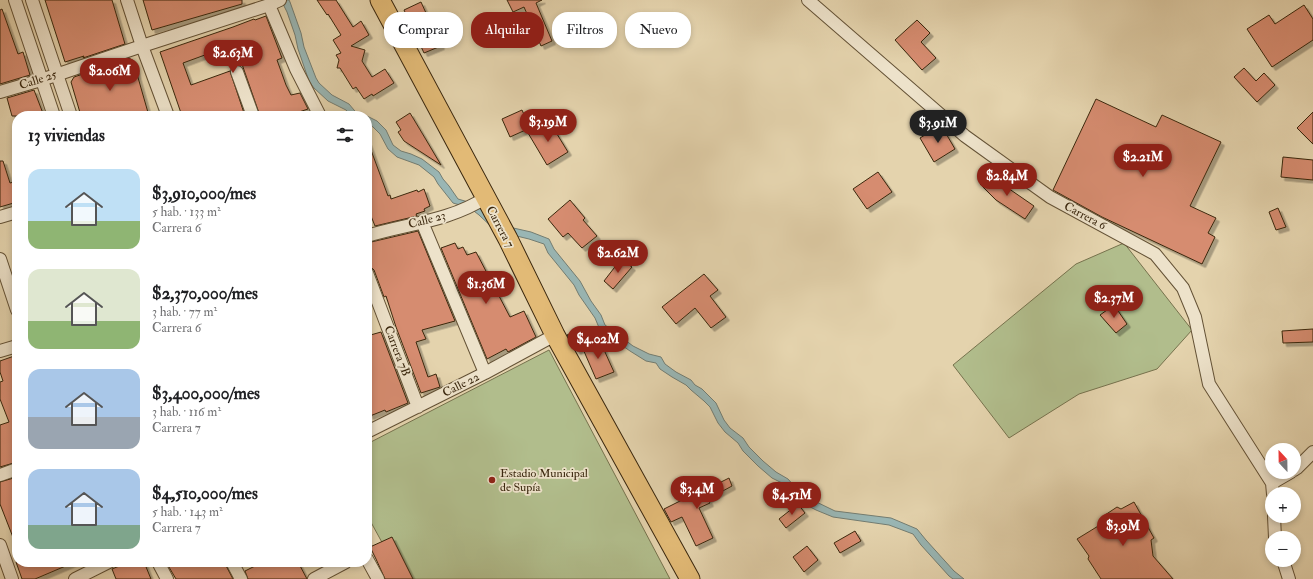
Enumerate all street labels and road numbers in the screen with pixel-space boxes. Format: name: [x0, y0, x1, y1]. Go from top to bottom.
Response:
street label: Calle 25: [17, 67, 59, 93]
street label: Carrera 6: [1061, 199, 1109, 234]
street label: Carrera 7: [483, 204, 517, 251]
street label: Calle 23: [407, 208, 447, 232]
street label: Carrera 7B: [381, 324, 414, 378]
street label: Calle 22: [440, 369, 482, 401]

